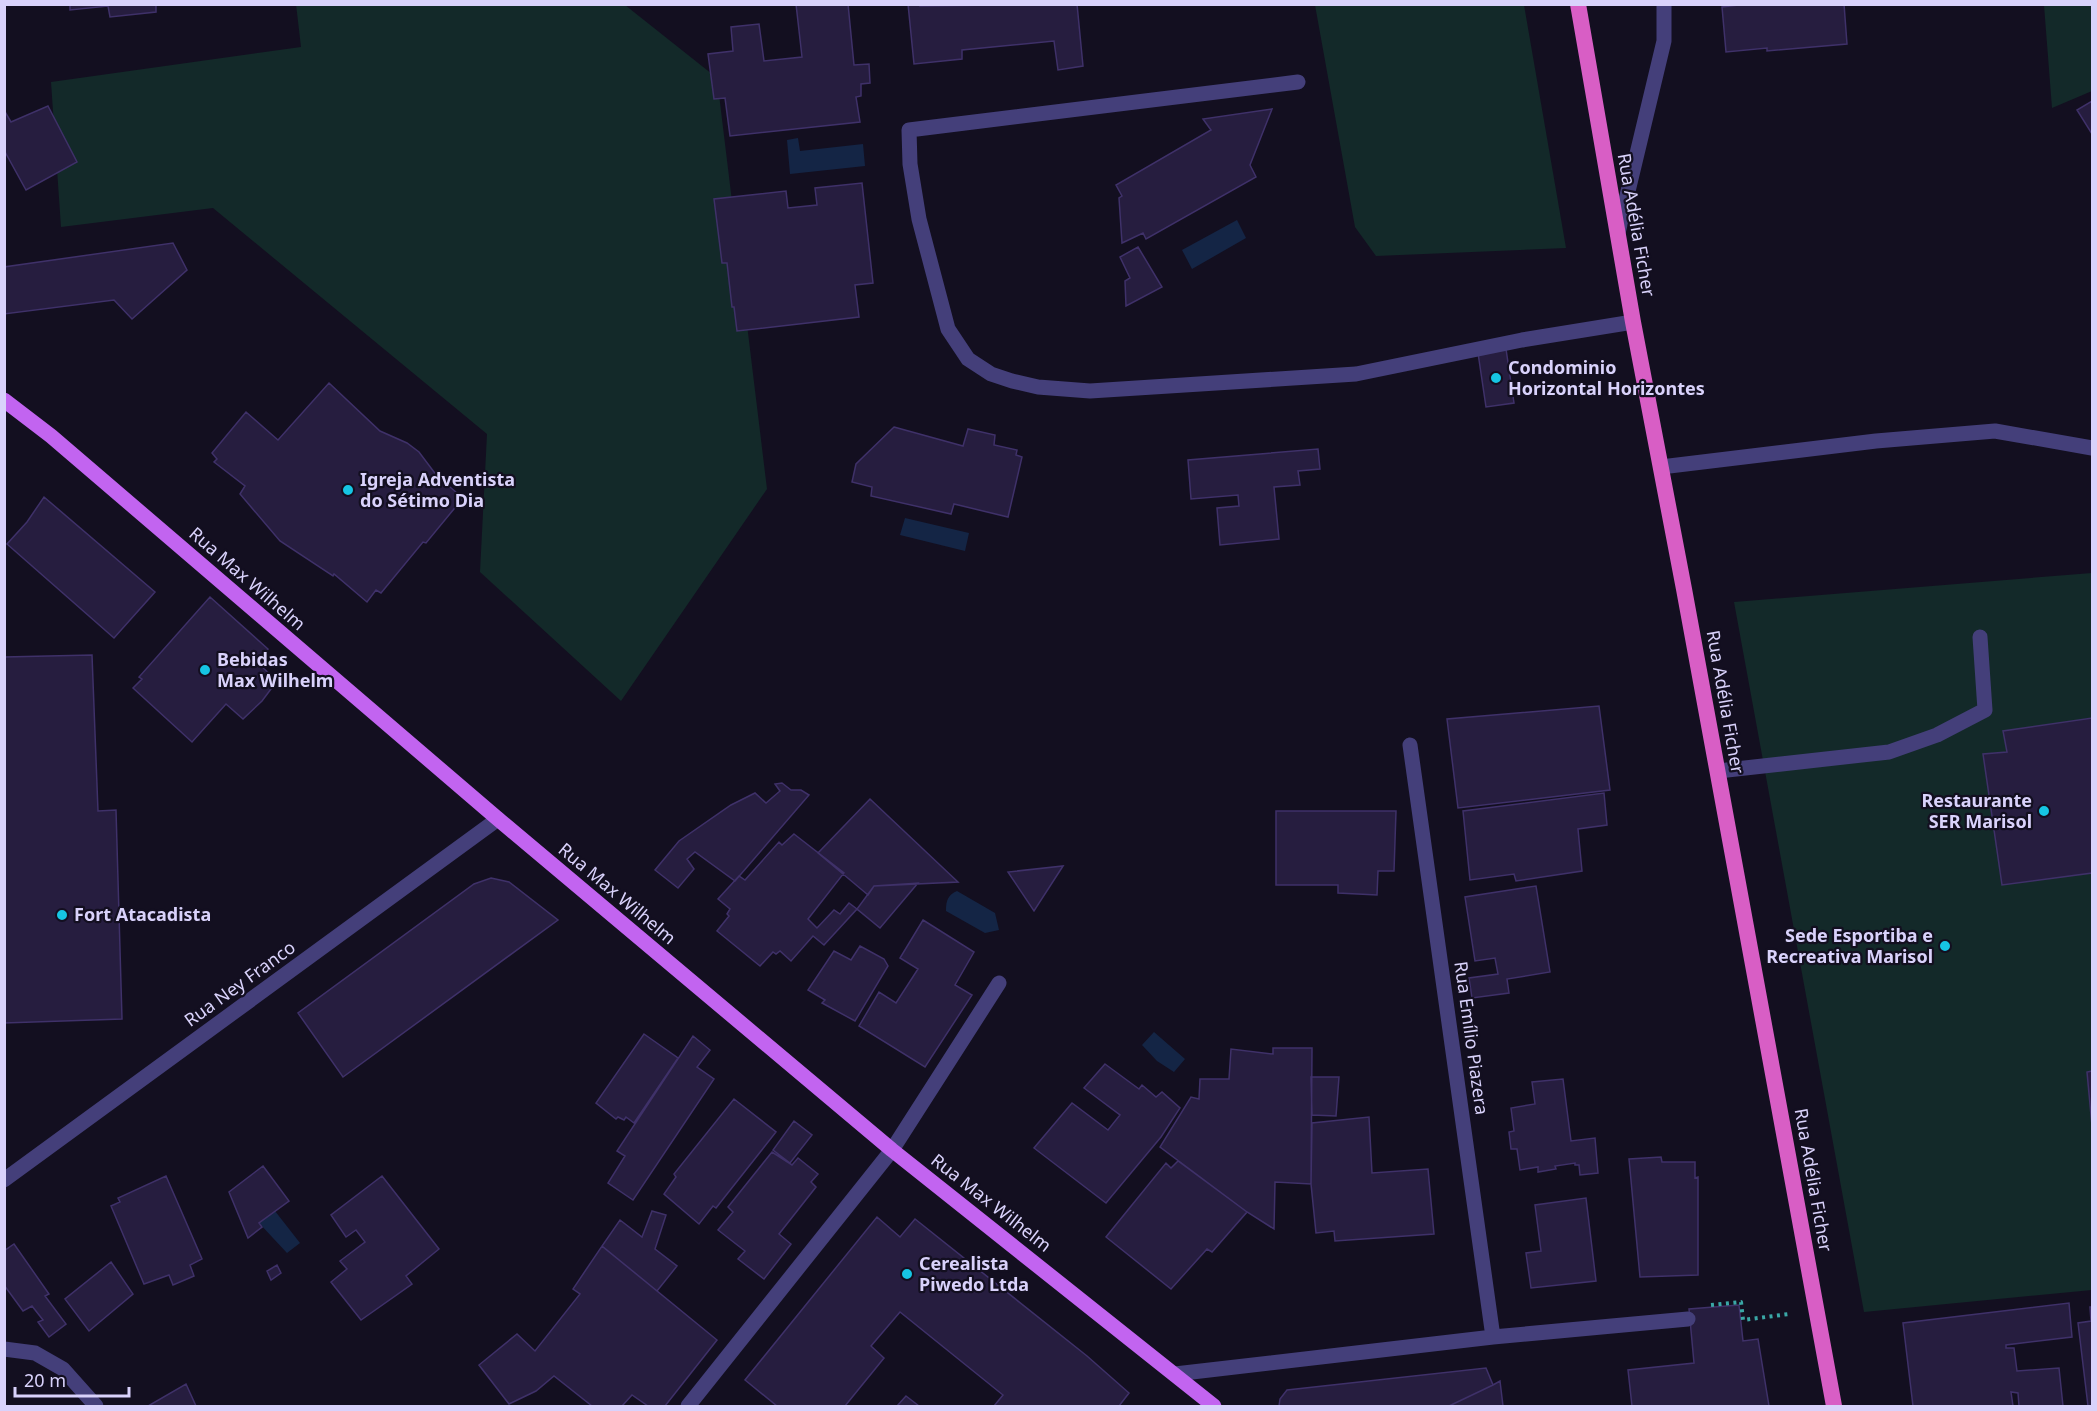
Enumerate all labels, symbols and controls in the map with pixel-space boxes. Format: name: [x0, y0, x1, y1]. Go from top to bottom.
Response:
street label: Rua Adélia Ficher: [1613, 151, 1662, 299]
place label: Condominio Horizontal Horizontes: [1508, 355, 1705, 400]
marker: Condominio Horizontal Horizontes: [1489, 371, 1503, 385]
place label: Igreja Adventista do Sétimo Dia: [360, 467, 515, 512]
marker: Igreja Adventista do Sétimo Dia: [341, 483, 355, 497]
street label: Rua Max Wilhelm: [184, 521, 311, 635]
street label: Rua Adélia Ficher: [1702, 628, 1751, 776]
place label: Bebidas Max Wilhelm: [217, 647, 333, 692]
marker: Bebidas Max Wilhelm: [198, 663, 212, 677]
place label: Restaurante SER Marisol: [1921, 788, 2032, 833]
marker: Restaurante SER Marisol: [2037, 804, 2051, 818]
street label: Rua Max Wilhelm: [554, 837, 681, 950]
place label: Fort Atacadista: [74, 902, 211, 926]
marker: Fort Atacadista: [55, 908, 69, 922]
place label: Sede Esportiba e Recreativa Marisol: [1766, 923, 1933, 968]
street label: Rua Ney Franco: [179, 935, 300, 1032]
marker: Sede Esportiba e Recreativa Marisol: [1938, 939, 1952, 953]
street label: Rua Emílio Piazera: [1449, 960, 1495, 1116]
street label: Rua Adélia Ficher: [1790, 1106, 1839, 1254]
street label: Rua Max Wilhelm: [926, 1148, 1057, 1257]
place label: Cerealista Piwedo Ltda: [919, 1251, 1029, 1296]
marker: Cerealista Piwedo Ltda: [900, 1267, 914, 1281]
scale bar: [15, 1360, 129, 1398]
text: 20 m: [24, 1368, 66, 1392]

